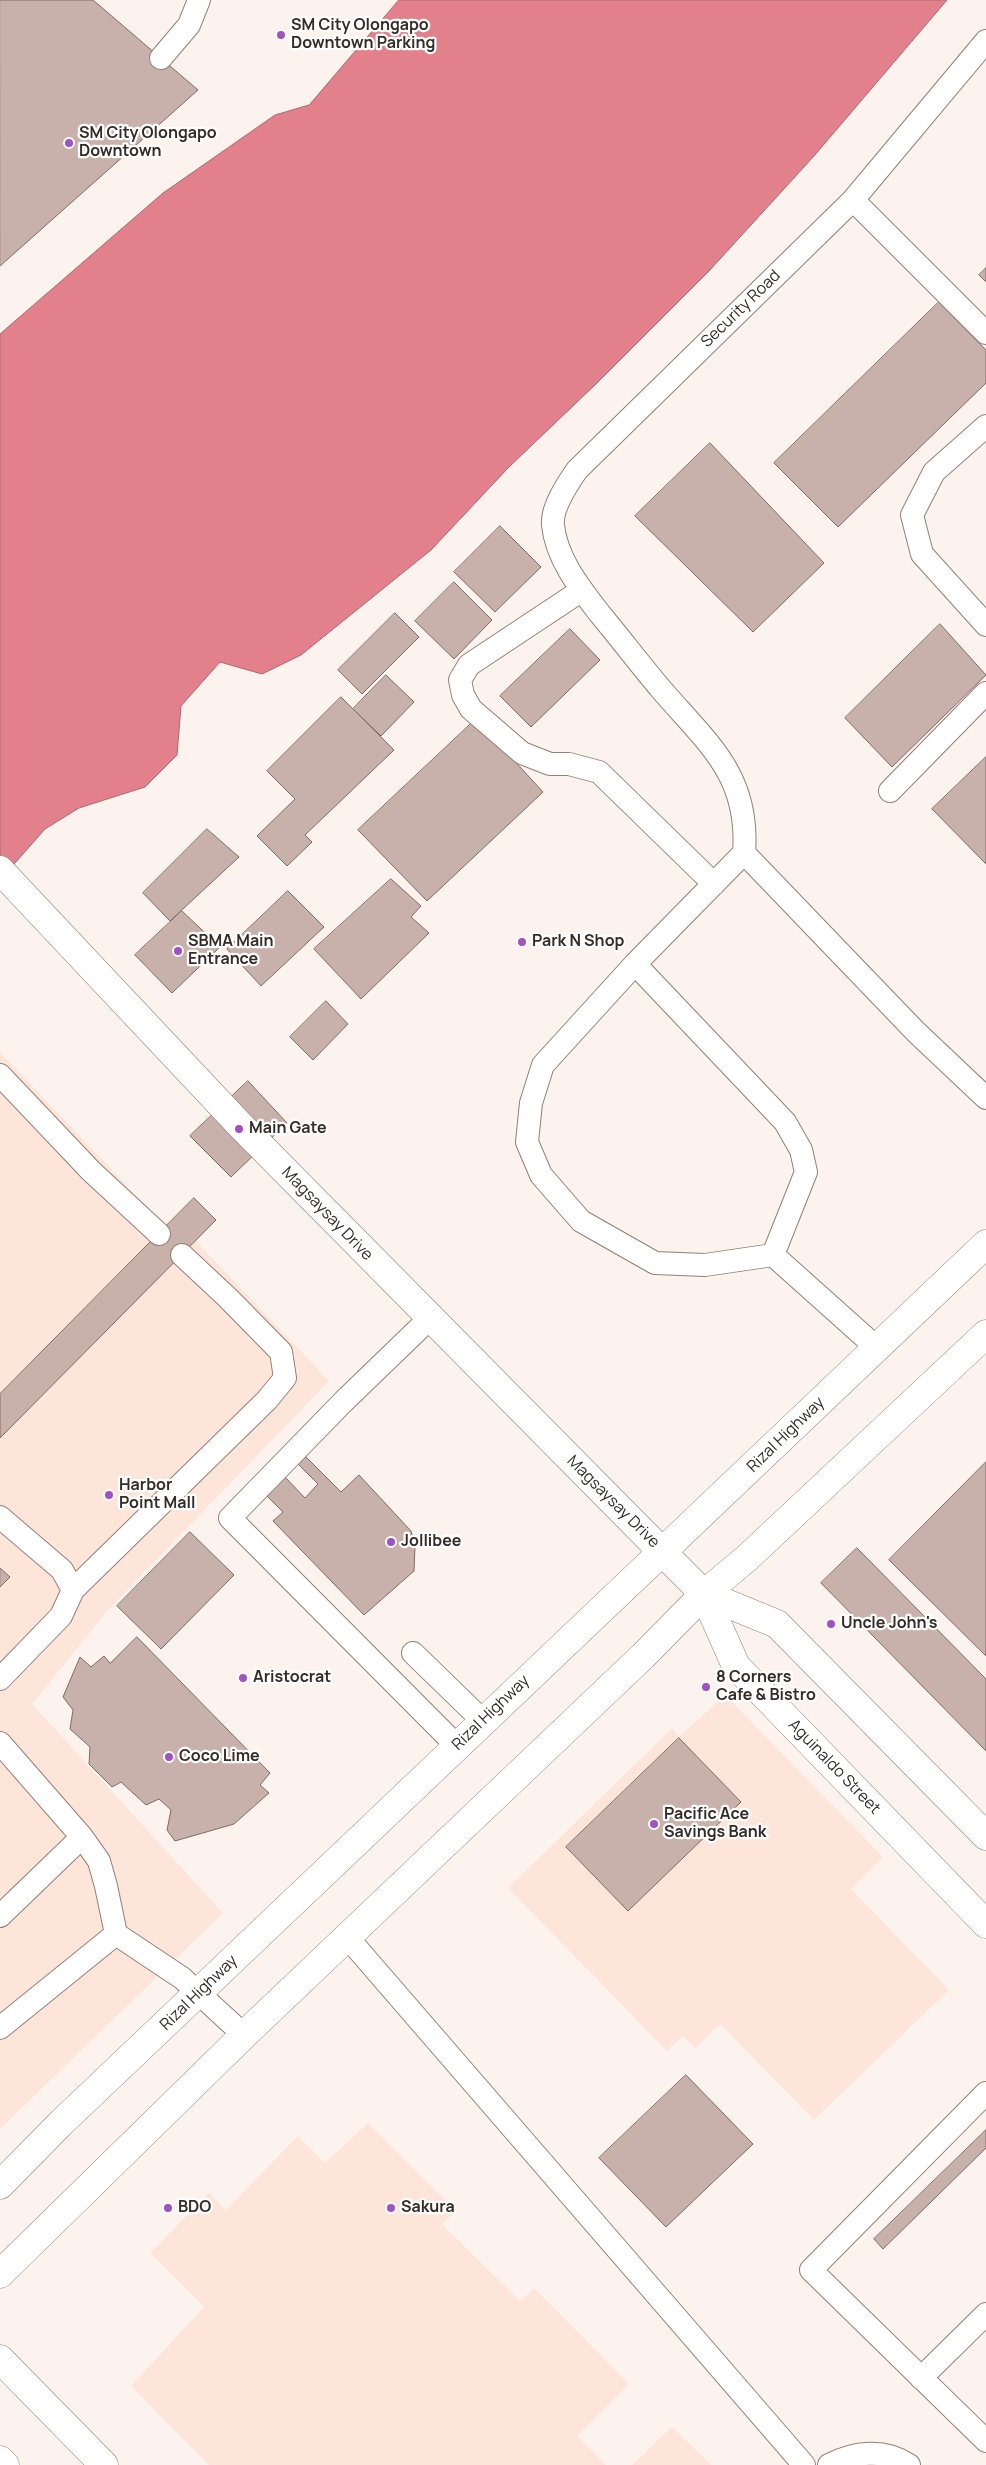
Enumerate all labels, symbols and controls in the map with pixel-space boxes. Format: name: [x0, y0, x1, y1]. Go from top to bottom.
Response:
place label: SM City Olongapo Downtown Parking: [291, 16, 435, 54]
marker: SM City Olongapo Downtown Parking: [275, 29, 287, 41]
place label: SM City Olongapo Downtown: [79, 124, 217, 162]
marker: SM City Olongapo Downtown: [63, 137, 75, 149]
street label: Security Road: [697, 266, 785, 352]
place label: SBMA Main Entrance: [188, 932, 274, 970]
place label: Park N Shop: [532, 932, 624, 952]
marker: Park N Shop: [516, 936, 528, 948]
marker: SBMA Main Entrance: [172, 945, 184, 957]
place label: Main Gate: [249, 1119, 327, 1139]
marker: Main Gate: [233, 1123, 245, 1135]
street label: Magsaysay Drive: [277, 1163, 377, 1265]
street label: Rizal Highway: [743, 1393, 829, 1477]
street label: Magsaysay Drive: [563, 1452, 663, 1552]
place label: Harbor Point Mall: [119, 1476, 195, 1514]
marker: Harbor Point Mall: [103, 1489, 115, 1501]
place label: Jollibee: [401, 1532, 461, 1552]
marker: Jollibee: [385, 1536, 397, 1548]
place label: Uncle John's: [841, 1614, 938, 1634]
marker: Uncle John's: [825, 1618, 837, 1630]
place label: Aristocrat: [253, 1668, 331, 1688]
place label: 8 Corners Cafe & Bistro: [716, 1668, 816, 1706]
street label: Rizal Highway: [448, 1671, 534, 1755]
marker: Aristocrat: [237, 1672, 249, 1684]
marker: 8 Corners Cafe & Bistro: [700, 1681, 712, 1693]
street label: Aguinaldo Street: [784, 1716, 884, 1818]
place label: Coco Lime: [179, 1747, 260, 1767]
marker: Coco Lime: [163, 1751, 175, 1763]
place label: Pacific Ace Savings Bank: [664, 1805, 766, 1843]
marker: Pacific Ace Savings Bank: [648, 1818, 660, 1830]
street label: Rizal Highway: [156, 1951, 242, 2035]
place label: BDO: [178, 2198, 211, 2218]
place label: Sakura: [401, 2198, 455, 2218]
marker: BDO: [162, 2202, 174, 2214]
marker: Sakura: [385, 2202, 397, 2214]

